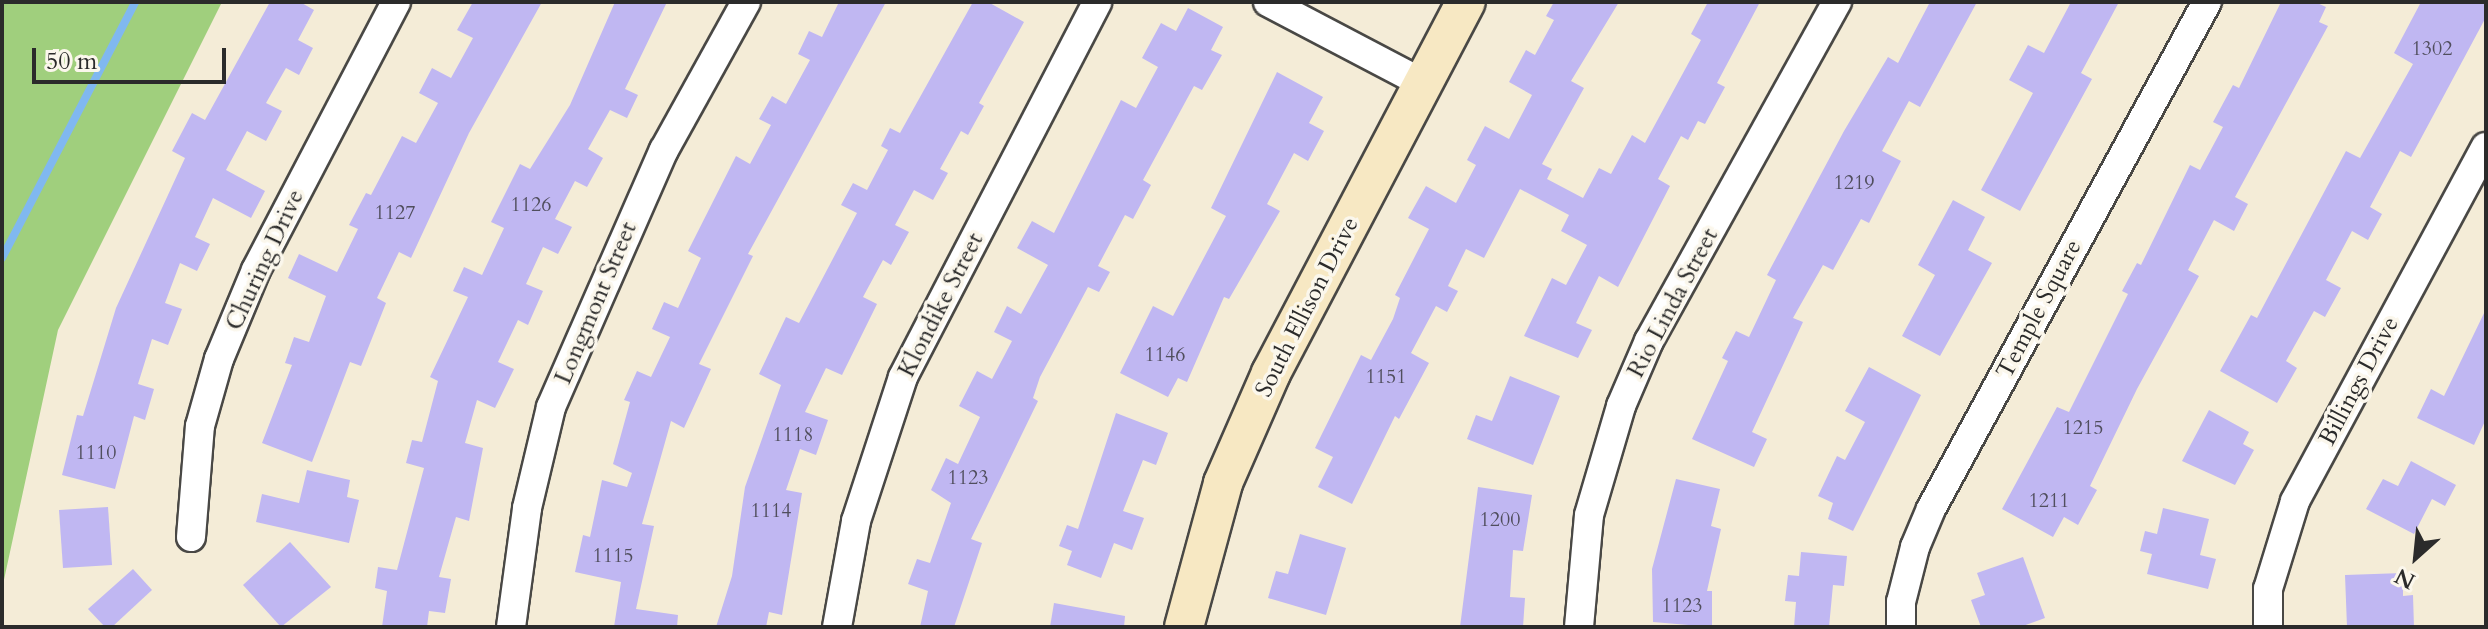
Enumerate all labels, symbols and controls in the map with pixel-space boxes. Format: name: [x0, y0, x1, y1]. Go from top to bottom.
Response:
scale bar: [36, 32, 230, 82]
house number: 1302: [2412, 36, 2452, 60]
text: 50 m: [46, 45, 97, 78]
house number: 1219: [1834, 170, 1874, 194]
street label: Churing Drive: [220, 185, 310, 335]
house number: 1126: [511, 192, 551, 216]
house number: 1127: [375, 200, 415, 224]
street label: South Ellison Drive: [1249, 212, 1365, 402]
street label: Longmont Street: [549, 218, 643, 388]
street label: Rio Linda Street: [1622, 223, 1724, 383]
street label: Klondike Street: [892, 228, 990, 382]
street label: Temple Square: [1990, 235, 2088, 383]
street label: Billings Drive: [2313, 312, 2405, 450]
house number: 1146: [1145, 342, 1185, 366]
house number: 1151: [1366, 364, 1406, 388]
house number: 1215: [2063, 415, 2103, 439]
house number: 1118: [773, 422, 813, 446]
house number: 1110: [76, 440, 116, 464]
house number: 1123: [948, 465, 988, 489]
house number: 1211: [2029, 488, 2069, 512]
house number: 1114: [751, 498, 791, 522]
house number: 1200: [1480, 507, 1520, 531]
north arrow: [2376, 517, 2456, 597]
house number: 1115: [593, 543, 633, 567]
text: N: [2390, 561, 2420, 596]
house number: 1123: [1662, 593, 1702, 617]

